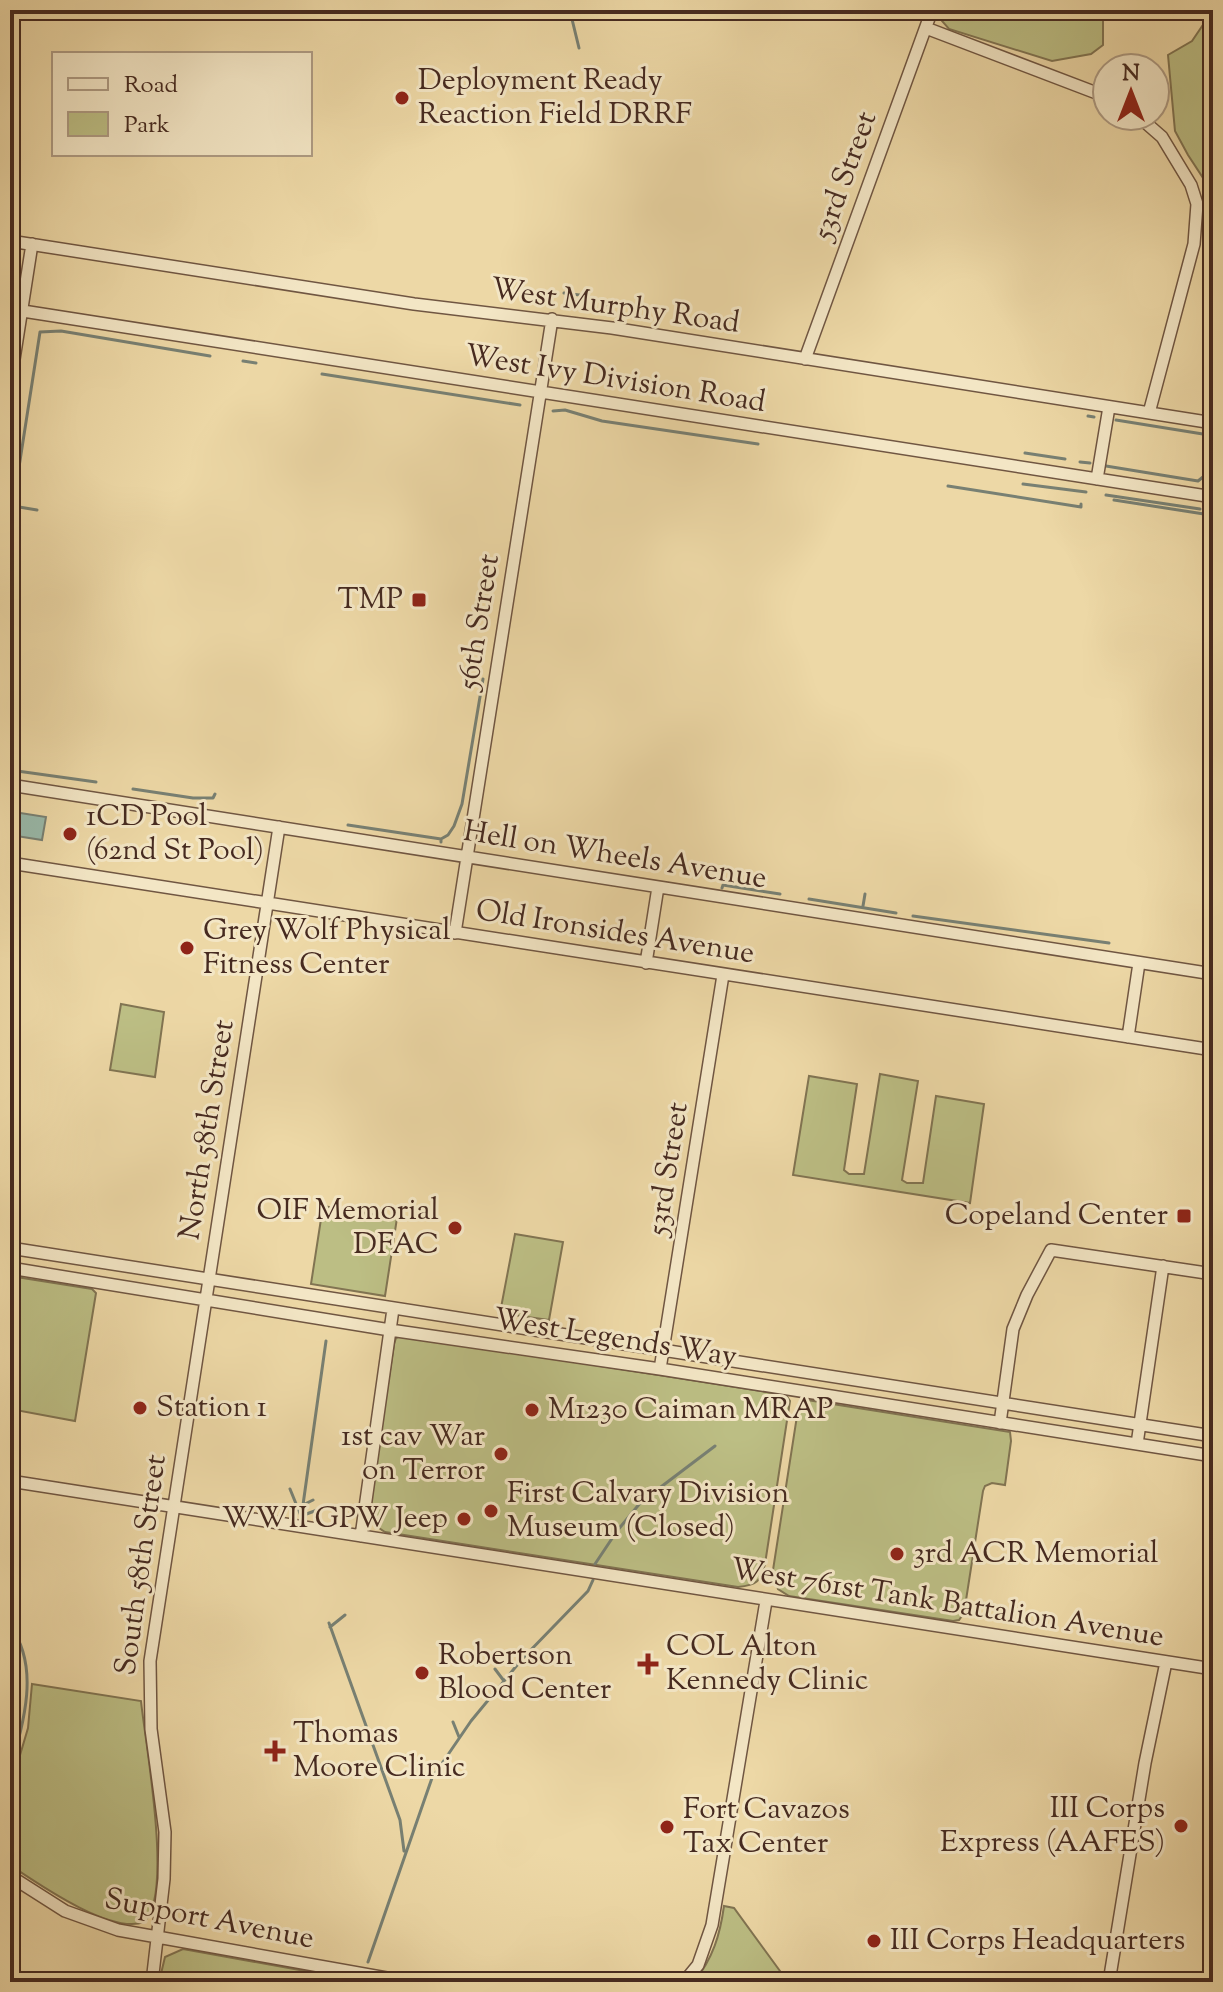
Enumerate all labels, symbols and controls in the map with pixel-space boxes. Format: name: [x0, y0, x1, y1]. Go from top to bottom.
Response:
legend: [52, 52, 312, 156]
north arrow: [1091, 52, 1171, 132]
text: N: [1122, 59, 1140, 91]
place label: Deployment Ready Reaction Field DRRF: [418, 60, 692, 137]
text: Road: [124, 69, 178, 103]
marker: Deployment Ready Reaction Field DRRF: [393, 89, 411, 107]
street label: 53rd Street: [802, 106, 889, 248]
text: Park: [124, 109, 170, 143]
street label: West Murphy Road: [488, 268, 742, 346]
street label: West Ivy Division Road: [461, 335, 769, 425]
street label: 56th Street: [448, 551, 512, 695]
place label: TMP: [337, 579, 403, 622]
marker: TMP: [410, 591, 428, 609]
place label: 1CD Pool (62nd St Pool): [86, 796, 264, 873]
street label: Hell on Wheels Avenue: [460, 811, 770, 901]
marker: 1CD Pool (62nd St Pool): [61, 825, 79, 843]
street label: Old Ironsides Avenue: [473, 890, 757, 976]
place label: Grey Wolf Physical Fitness Center: [203, 910, 451, 987]
marker: Grey Wolf Physical Fitness Center: [178, 939, 196, 957]
street label: North 58th Street: [169, 1017, 247, 1243]
street label: 53rd Street: [637, 1099, 701, 1241]
place label: OIF Memorial DFAC: [257, 1190, 439, 1267]
place label: Copeland Center: [945, 1195, 1168, 1238]
marker: Copeland Center: [1175, 1207, 1193, 1225]
marker: OIF Memorial DFAC: [446, 1219, 464, 1237]
street label: West Legends Way: [490, 1299, 740, 1379]
place label: Station 1: [156, 1387, 267, 1430]
place label: M1230 Caiman MRAP: [548, 1389, 833, 1432]
marker: Station 1: [131, 1399, 149, 1417]
marker: M1230 Caiman MRAP: [523, 1401, 541, 1419]
place label: 1st cav War on Terror: [341, 1416, 485, 1493]
marker: 1st cav War on Terror: [492, 1445, 510, 1463]
street label: South 58th Street: [105, 1452, 179, 1678]
place label: First Calvary Division Museum (Closed): [507, 1473, 789, 1550]
place label: WWII GPW Jeep: [222, 1498, 448, 1541]
marker: First Calvary Division Museum (Closed): [482, 1502, 500, 1520]
marker: WWII GPW Jeep: [455, 1510, 473, 1528]
place label: 3rd ACR Memorial: [913, 1533, 1158, 1576]
marker: 3rd ACR Memorial: [888, 1545, 906, 1563]
street label: West 761st Tank Battalion Avenue: [727, 1548, 1167, 1660]
place label: COL Alton Kennedy Clinic: [666, 1626, 868, 1703]
place label: Robertson Blood Center: [438, 1635, 611, 1712]
marker: COL Alton Kennedy Clinic: [637, 1653, 659, 1675]
marker: Robertson Blood Center: [413, 1664, 431, 1682]
place label: Thomas Moore Clinic: [293, 1713, 465, 1790]
marker: Thomas Moore Clinic: [264, 1740, 286, 1762]
place label: III Corps Express (AAFES): [940, 1788, 1165, 1865]
place label: Fort Cavazos Tax Center: [683, 1789, 850, 1866]
marker: III Corps Express (AAFES): [1172, 1817, 1190, 1835]
marker: Fort Cavazos Tax Center: [658, 1818, 676, 1836]
street label: Support Avenue: [101, 1879, 317, 1961]
place label: III Corps Headquarters: [890, 1920, 1185, 1963]
marker: III Corps Headquarters: [865, 1932, 883, 1950]

